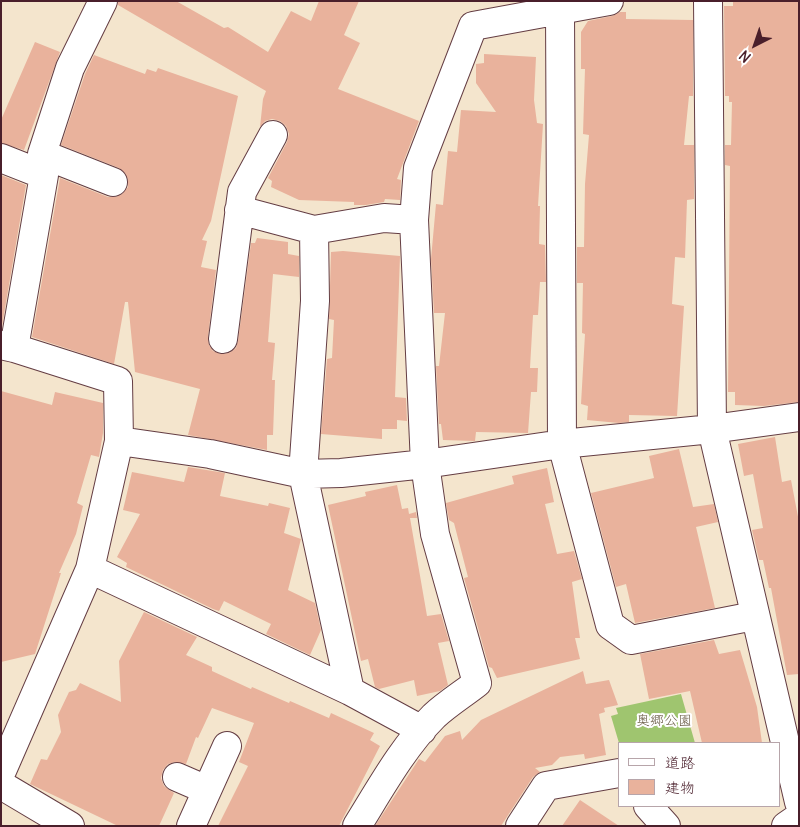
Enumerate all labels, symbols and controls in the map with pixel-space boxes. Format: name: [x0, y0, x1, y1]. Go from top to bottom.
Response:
north arrow: [730, 20, 780, 70]
text: N: [736, 46, 755, 66]
park label: 奥郷公園: [636, 713, 692, 729]
legend: [618, 742, 780, 807]
text: 道路: [665, 753, 695, 772]
text: 建物: [665, 778, 695, 797]

